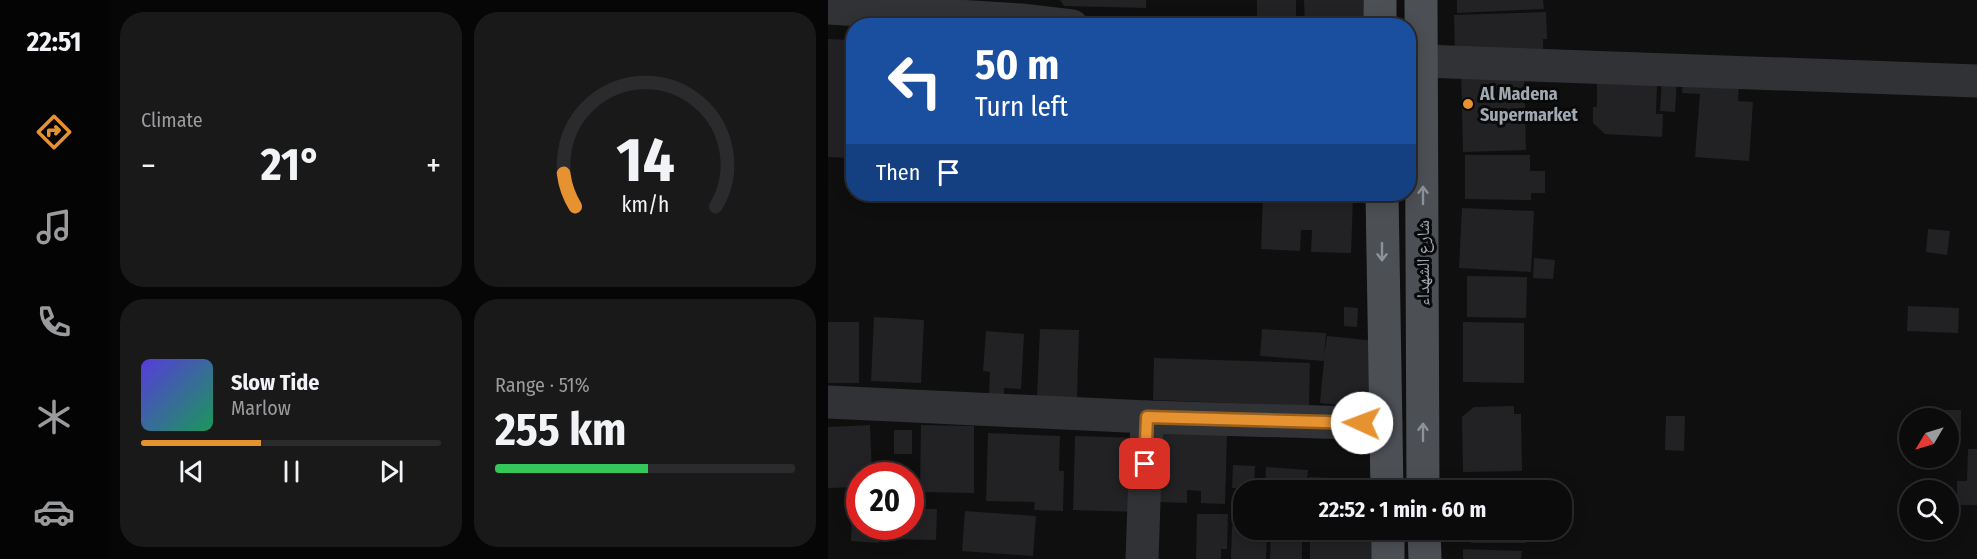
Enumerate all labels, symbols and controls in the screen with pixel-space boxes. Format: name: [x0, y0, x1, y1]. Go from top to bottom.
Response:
text: 22:51: [27, 26, 81, 58]
text: 50 m: [975, 40, 1059, 90]
icon: left: [876, 42, 954, 120]
place label: Al Madena Supermarket: [1479, 83, 1578, 126]
text: Turn left: [975, 91, 1068, 123]
marker: Al Madena Supermarket: [1461, 97, 1475, 111]
text: Climate: [141, 108, 203, 132]
icon: directions: [33, 111, 75, 153]
text: 14: [616, 123, 674, 198]
text: 21°: [261, 138, 321, 192]
text: −: [141, 146, 156, 186]
text: +: [426, 146, 441, 186]
icon: arrive: [932, 156, 965, 189]
text: Then: [876, 159, 920, 186]
one-way arrow: [1417, 186, 1429, 206]
text: km/h: [621, 192, 669, 218]
icon: music: [33, 206, 75, 248]
street label: شارع الشهداء: [1412, 220, 1434, 306]
one-way arrow: [1376, 241, 1388, 261]
icon: phone: [33, 301, 75, 343]
text: Slow Tide: [231, 369, 319, 396]
text: Range · 51%: [495, 373, 590, 397]
position arrow: [1330, 391, 1394, 455]
icon: climate: [33, 396, 75, 438]
text: Marlow: [231, 396, 291, 420]
text: 255 km: [495, 403, 626, 457]
north arrow: [1899, 408, 1959, 468]
map controls: [1899, 408, 1959, 540]
one-way arrow: [1417, 423, 1429, 443]
pin: [1119, 438, 1170, 489]
icon: arrive: [1128, 447, 1161, 480]
icon: previous: [175, 455, 208, 488]
icon: pause: [275, 455, 308, 488]
icon: next: [375, 455, 408, 488]
speed limit sign: 20: [846, 462, 924, 540]
button: search: [1899, 480, 1959, 540]
icon: car: [33, 491, 75, 533]
text: 22:52 · 1 min · 60 m: [1319, 496, 1486, 523]

